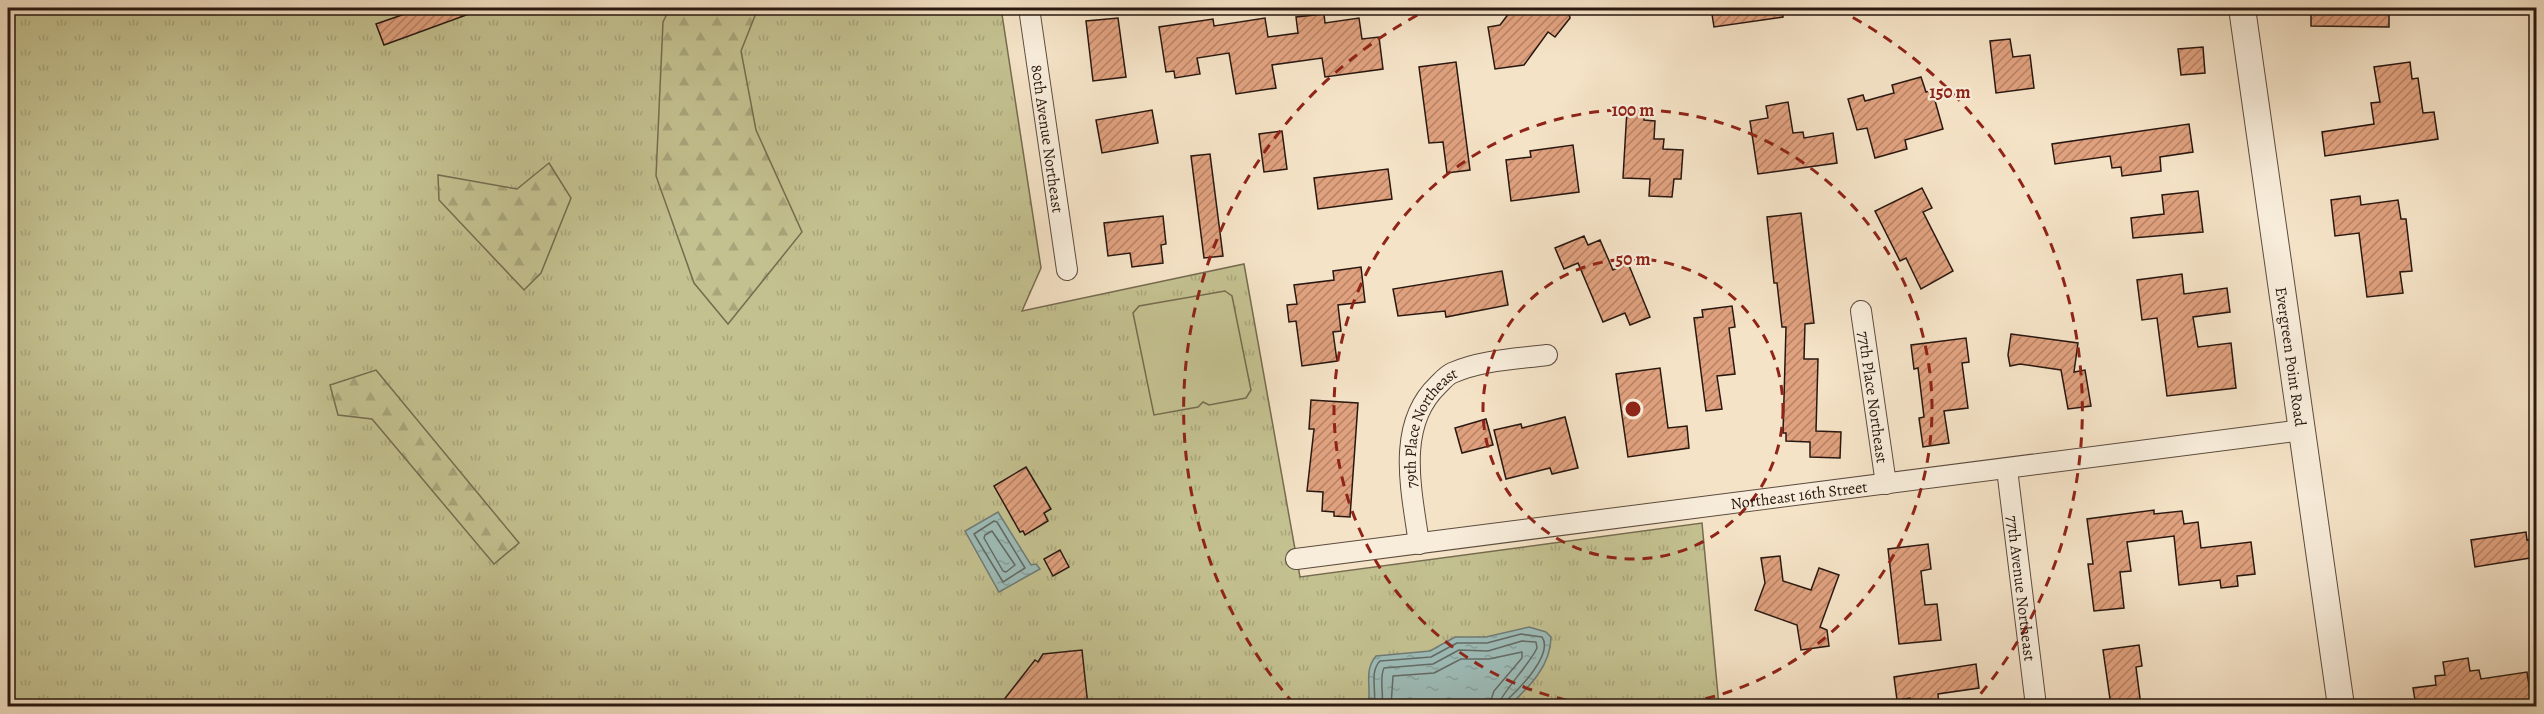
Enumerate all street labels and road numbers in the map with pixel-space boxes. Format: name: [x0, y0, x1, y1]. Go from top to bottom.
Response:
street label: 80th Avenue Northeast: [1025, 63, 1069, 214]
street label: Evergreen Point Road: [2270, 285, 2311, 428]
street label: 77th Place Northeast: [1852, 330, 1893, 465]
street label: 79th Place Northeast: [1400, 362, 1461, 489]
street label: Northeast 16th Street: [1729, 476, 1869, 515]
street label: 77th Avenue Northeast: [2001, 514, 2040, 662]

